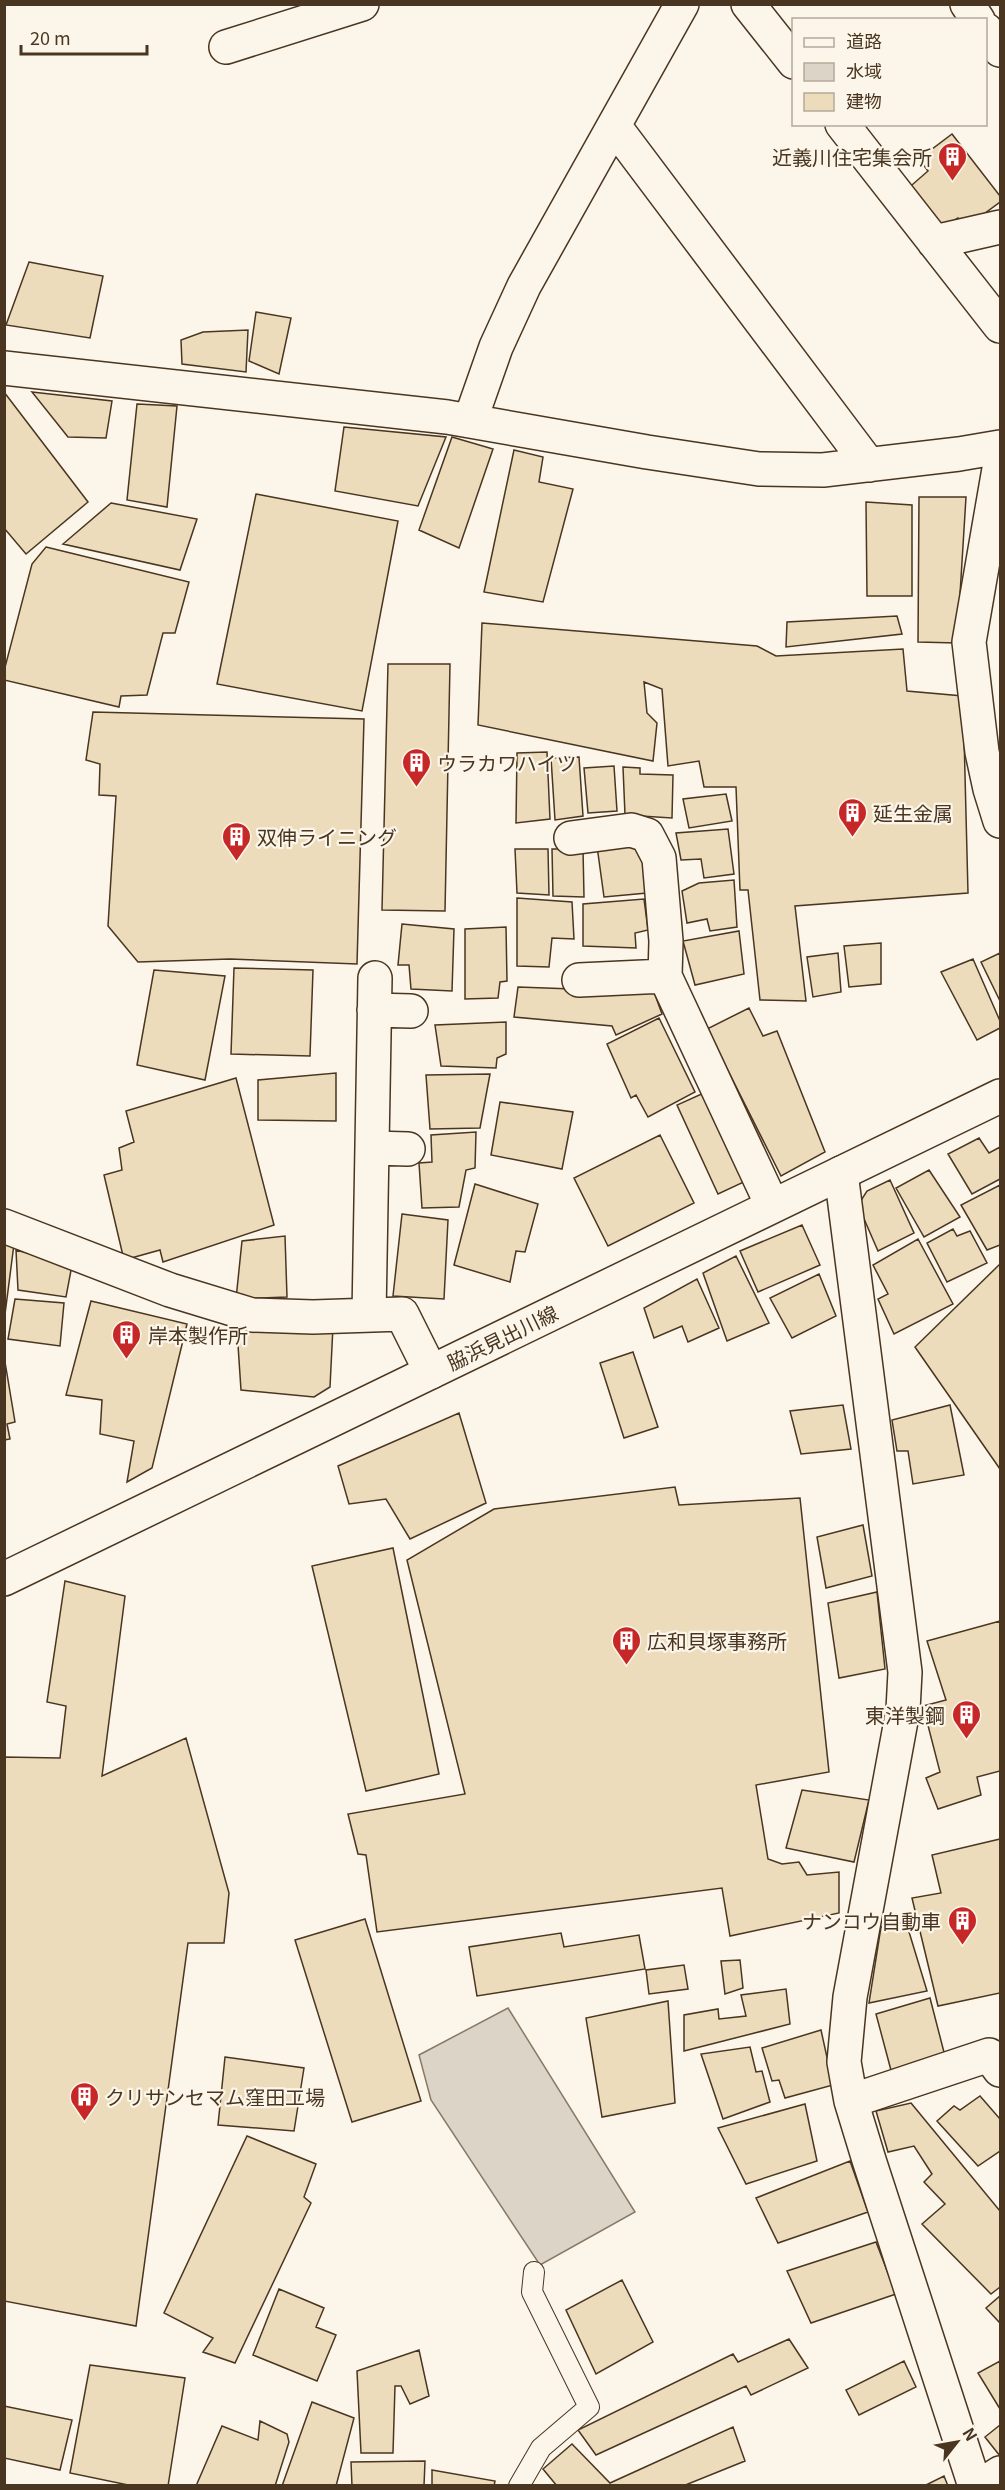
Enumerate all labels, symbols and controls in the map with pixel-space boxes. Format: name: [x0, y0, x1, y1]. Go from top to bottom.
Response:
scale bar: [21, 18, 147, 56]
legend: [792, 18, 987, 126]
text: 20 m: [30, 24, 71, 50]
text: 道路: [846, 27, 882, 53]
text: 水域: [846, 57, 882, 83]
text: 建物: [846, 87, 882, 113]
building icon: 近義川住宅集会所: [937, 140, 969, 182]
place label: 近義川住宅集会所: [772, 142, 932, 171]
building icon: ウラカワハイツ: [400, 746, 432, 788]
place label: ウラカワハイツ: [437, 748, 576, 777]
building icon: 延生金属: [836, 796, 868, 838]
place label: 延生金属: [873, 798, 953, 827]
building icon: 双伸ライニング: [220, 820, 252, 862]
place label: 双伸ライニング: [257, 822, 397, 851]
street label: 脇浜見出川線: [442, 1298, 562, 1376]
building icon: 岸本製作所: [111, 1318, 143, 1360]
place label: 岸本製作所: [148, 1320, 248, 1349]
building icon: 広和貝塚事務所: [610, 1624, 642, 1666]
place label: 広和貝塚事務所: [647, 1626, 787, 1655]
building icon: 東洋製鋼: [950, 1698, 982, 1740]
place label: 東洋製鋼: [865, 1700, 945, 1729]
building icon: ナンコウ自動車: [946, 1904, 978, 1946]
place label: ナンコウ自動車: [802, 1906, 941, 1935]
building icon: クリサンセマム窪田工場: [68, 2080, 100, 2122]
place label: クリサンセマム窪田工場: [105, 2082, 325, 2111]
north arrow: [927, 2412, 987, 2472]
text: N: [957, 2422, 984, 2445]

